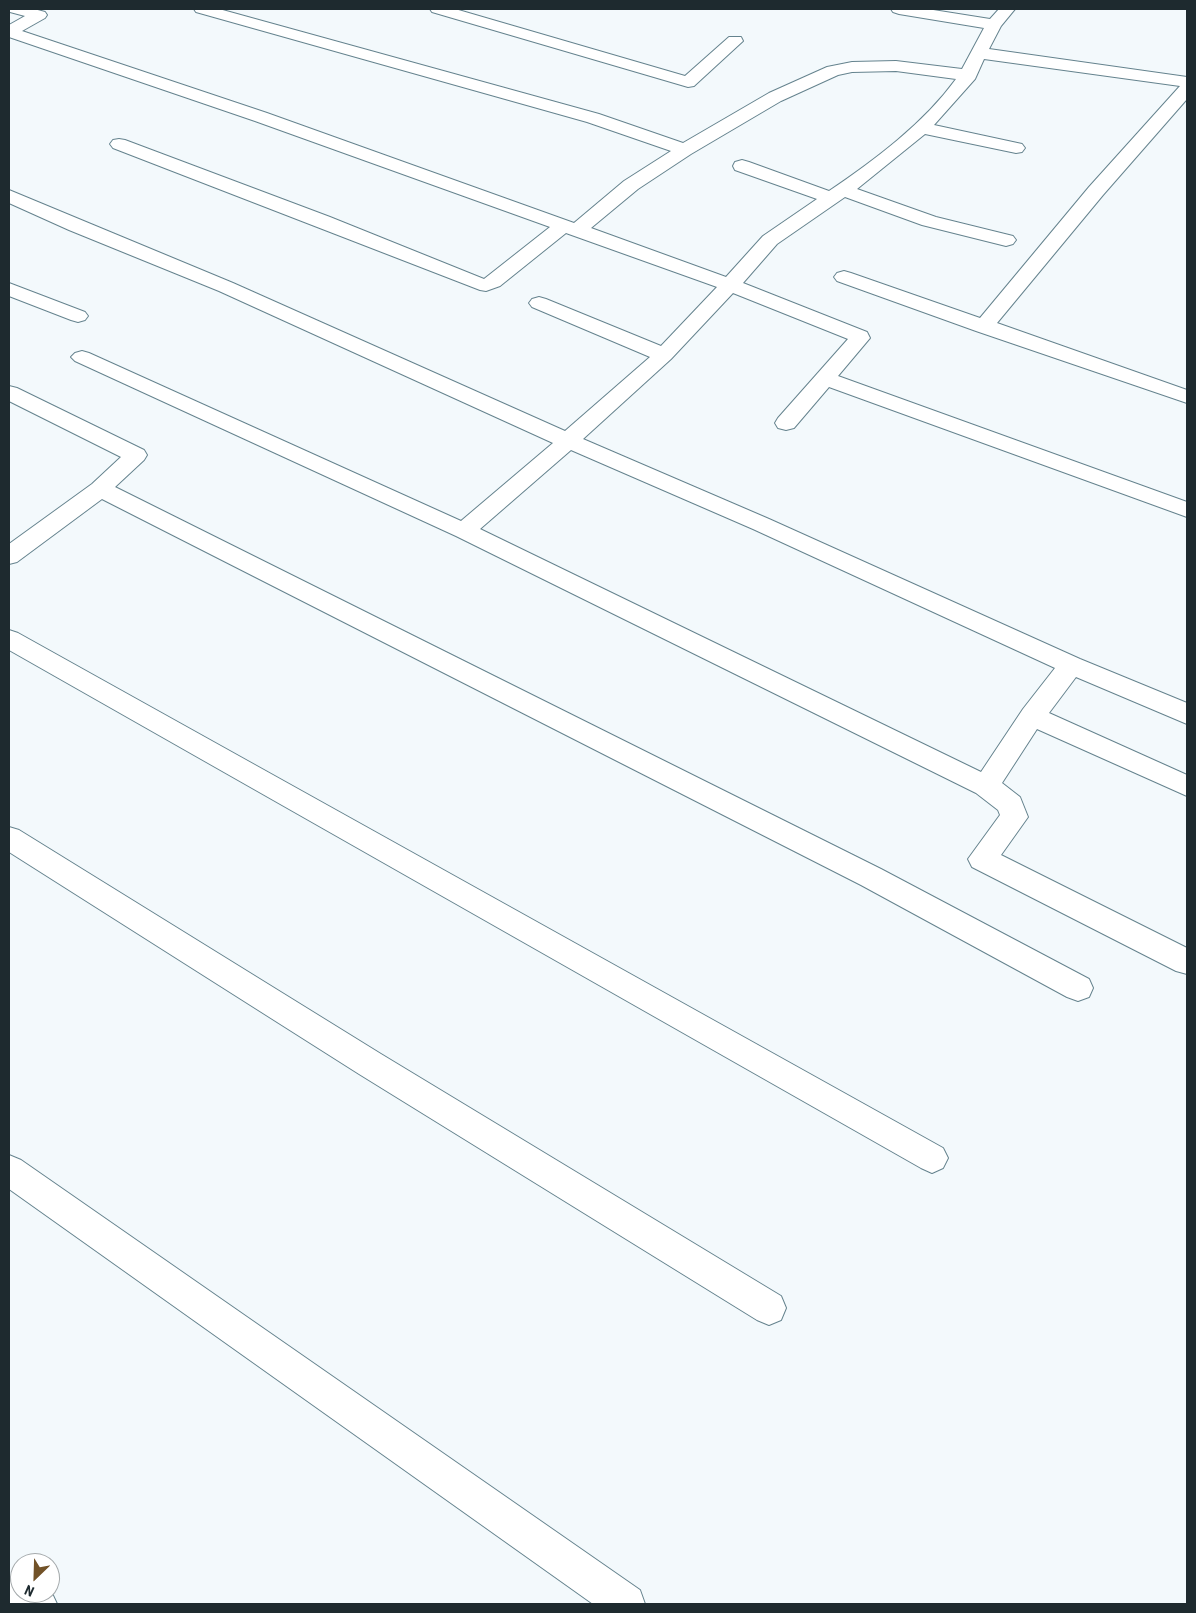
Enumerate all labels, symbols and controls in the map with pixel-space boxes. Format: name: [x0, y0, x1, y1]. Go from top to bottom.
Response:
north arrow: [10, 1553, 60, 1603]
text: N: [22, 1582, 36, 1600]

